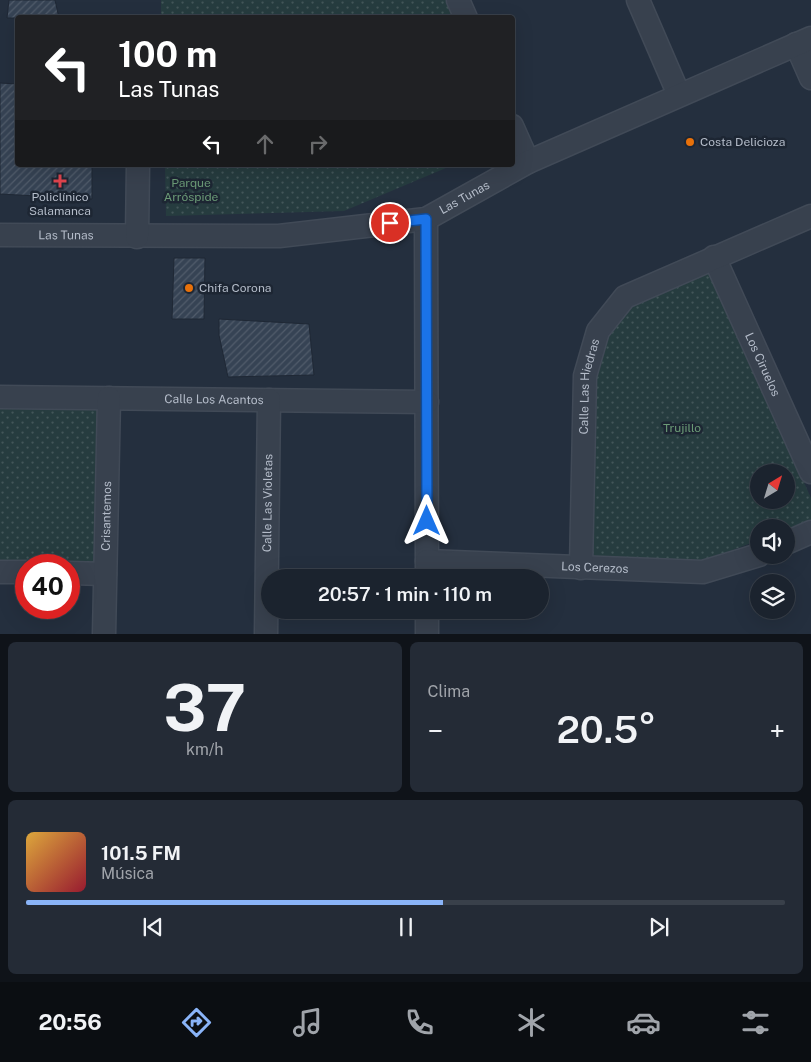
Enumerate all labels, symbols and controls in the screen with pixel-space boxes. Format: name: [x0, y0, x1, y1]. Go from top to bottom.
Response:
text: 100 m: [118, 34, 217, 75]
icon: left: [35, 35, 100, 100]
text: Las Tunas: [118, 76, 219, 102]
icon: left: [198, 130, 226, 158]
icon: ahead: [251, 130, 279, 158]
icon: right: [304, 130, 332, 158]
place label: Costa Delicioza: [700, 135, 785, 149]
marker: Costa Delicioza: [684, 136, 696, 148]
marker: Policlínico Salamanca: [53, 174, 67, 188]
park label: Parque Arróspide: [164, 176, 219, 204]
street label: Las Tunas: [437, 178, 492, 217]
place label: Policlínico Salamanca: [29, 190, 91, 218]
pin: [369, 202, 411, 244]
icon: arrive: [376, 209, 404, 237]
street label: Las Tunas: [38, 228, 94, 242]
place label: Chifa Corona: [199, 281, 271, 295]
marker: Chifa Corona: [183, 282, 195, 294]
street label: Los Ciruelos: [742, 331, 783, 399]
street label: Calle Las Hiedras: [577, 337, 602, 435]
street label: Calle Los Acantos: [164, 392, 264, 407]
park label: Trujillo: [663, 421, 701, 435]
street label: Calle Las Violetas: [260, 454, 275, 552]
north arrow: [750, 464, 795, 509]
map controls: [750, 464, 795, 619]
street label: Crisantemos: [99, 481, 114, 551]
position arrow: [400, 494, 452, 546]
button: sound: [750, 519, 795, 564]
speed limit sign: 40: [15, 554, 80, 619]
street label: Los Cerezos: [561, 559, 629, 576]
button: layers: [750, 574, 795, 619]
text: 20:57 · 1 min · 110 m: [318, 583, 492, 605]
text: 37: [163, 669, 246, 746]
text: Clima: [428, 682, 470, 701]
text: 20.5°: [556, 707, 656, 752]
text: −: [428, 714, 443, 747]
text: +: [769, 714, 785, 747]
text: km/h: [186, 740, 224, 759]
text: 101.5 FM: [101, 842, 181, 864]
text: Música: [101, 864, 154, 883]
icon: previous: [139, 913, 167, 941]
icon: pause: [392, 913, 420, 941]
icon: next: [645, 913, 673, 941]
icon: directions: [179, 1005, 214, 1040]
icon: music: [290, 1005, 325, 1040]
icon: phone: [402, 1005, 437, 1040]
icon: climate: [514, 1005, 549, 1040]
icon: car: [626, 1005, 661, 1040]
icon: filters: [738, 1005, 773, 1040]
text: 20:56: [38, 1009, 102, 1035]

